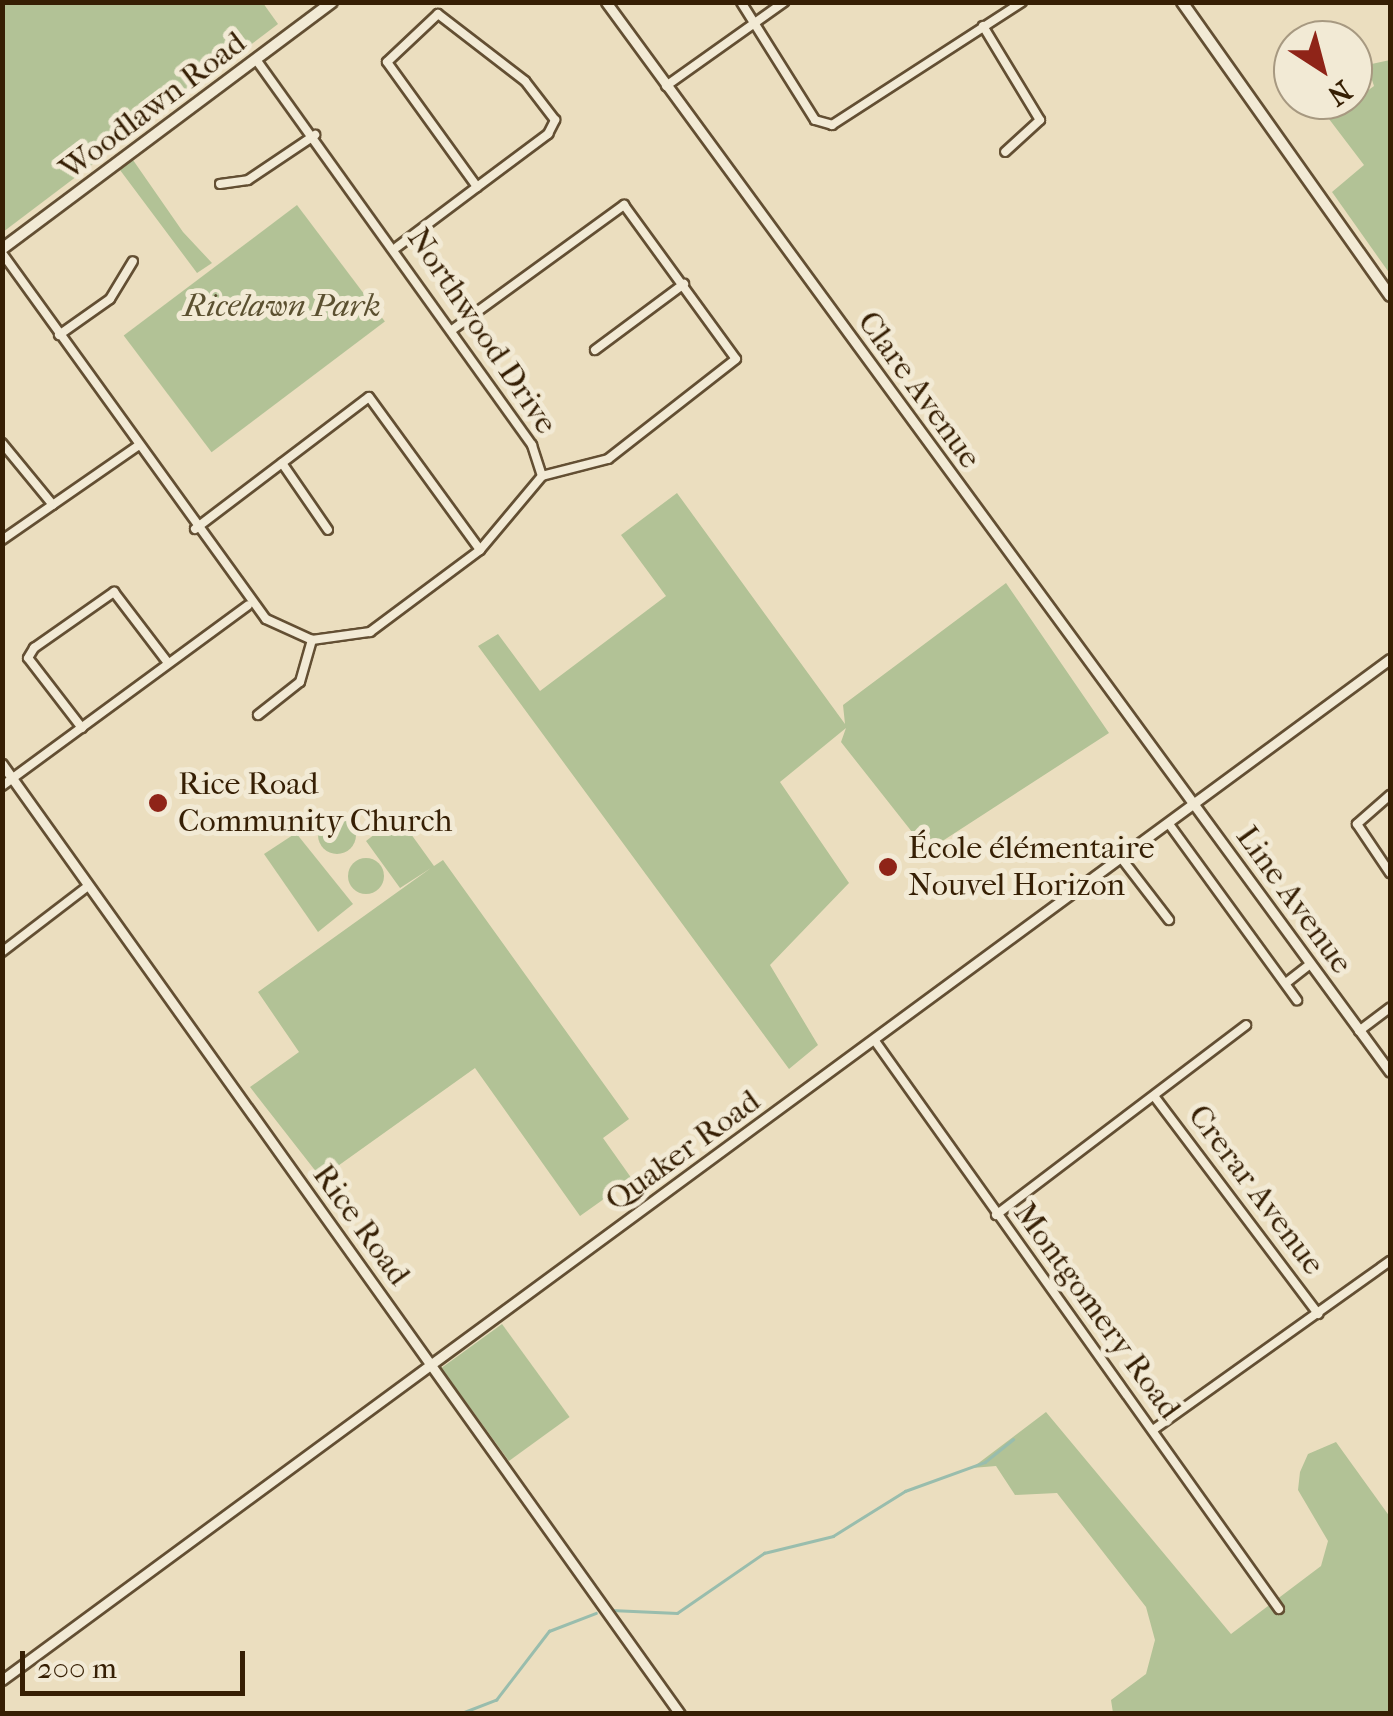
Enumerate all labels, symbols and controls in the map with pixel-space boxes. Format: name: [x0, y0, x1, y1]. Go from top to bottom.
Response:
north arrow: [1273, 20, 1373, 120]
street label: Woodlawn Road: [53, 24, 253, 188]
text: N: [1321, 73, 1358, 113]
street label: Northwood Drive: [399, 221, 565, 441]
park label: Ricelawn Park: [183, 287, 381, 325]
street label: Clare Avenue: [849, 304, 989, 476]
place label: Rice Road Community Church: [178, 766, 452, 841]
marker: Rice Road Community Church: [147, 792, 169, 814]
street label: Line Avenue: [1228, 819, 1360, 981]
place label: École élémentaire Nouvel Horizon: [908, 830, 1155, 905]
marker: École élémentaire Nouvel Horizon: [877, 856, 899, 878]
street label: Quaker Road: [598, 1082, 768, 1220]
street label: Crerar Avenue: [1180, 1097, 1332, 1283]
street label: Rice Road: [304, 1157, 418, 1293]
street label: Montgomery Road: [1005, 1195, 1189, 1427]
scale bar: [25, 1631, 250, 1693]
text: 200 m: [37, 1651, 117, 1686]

